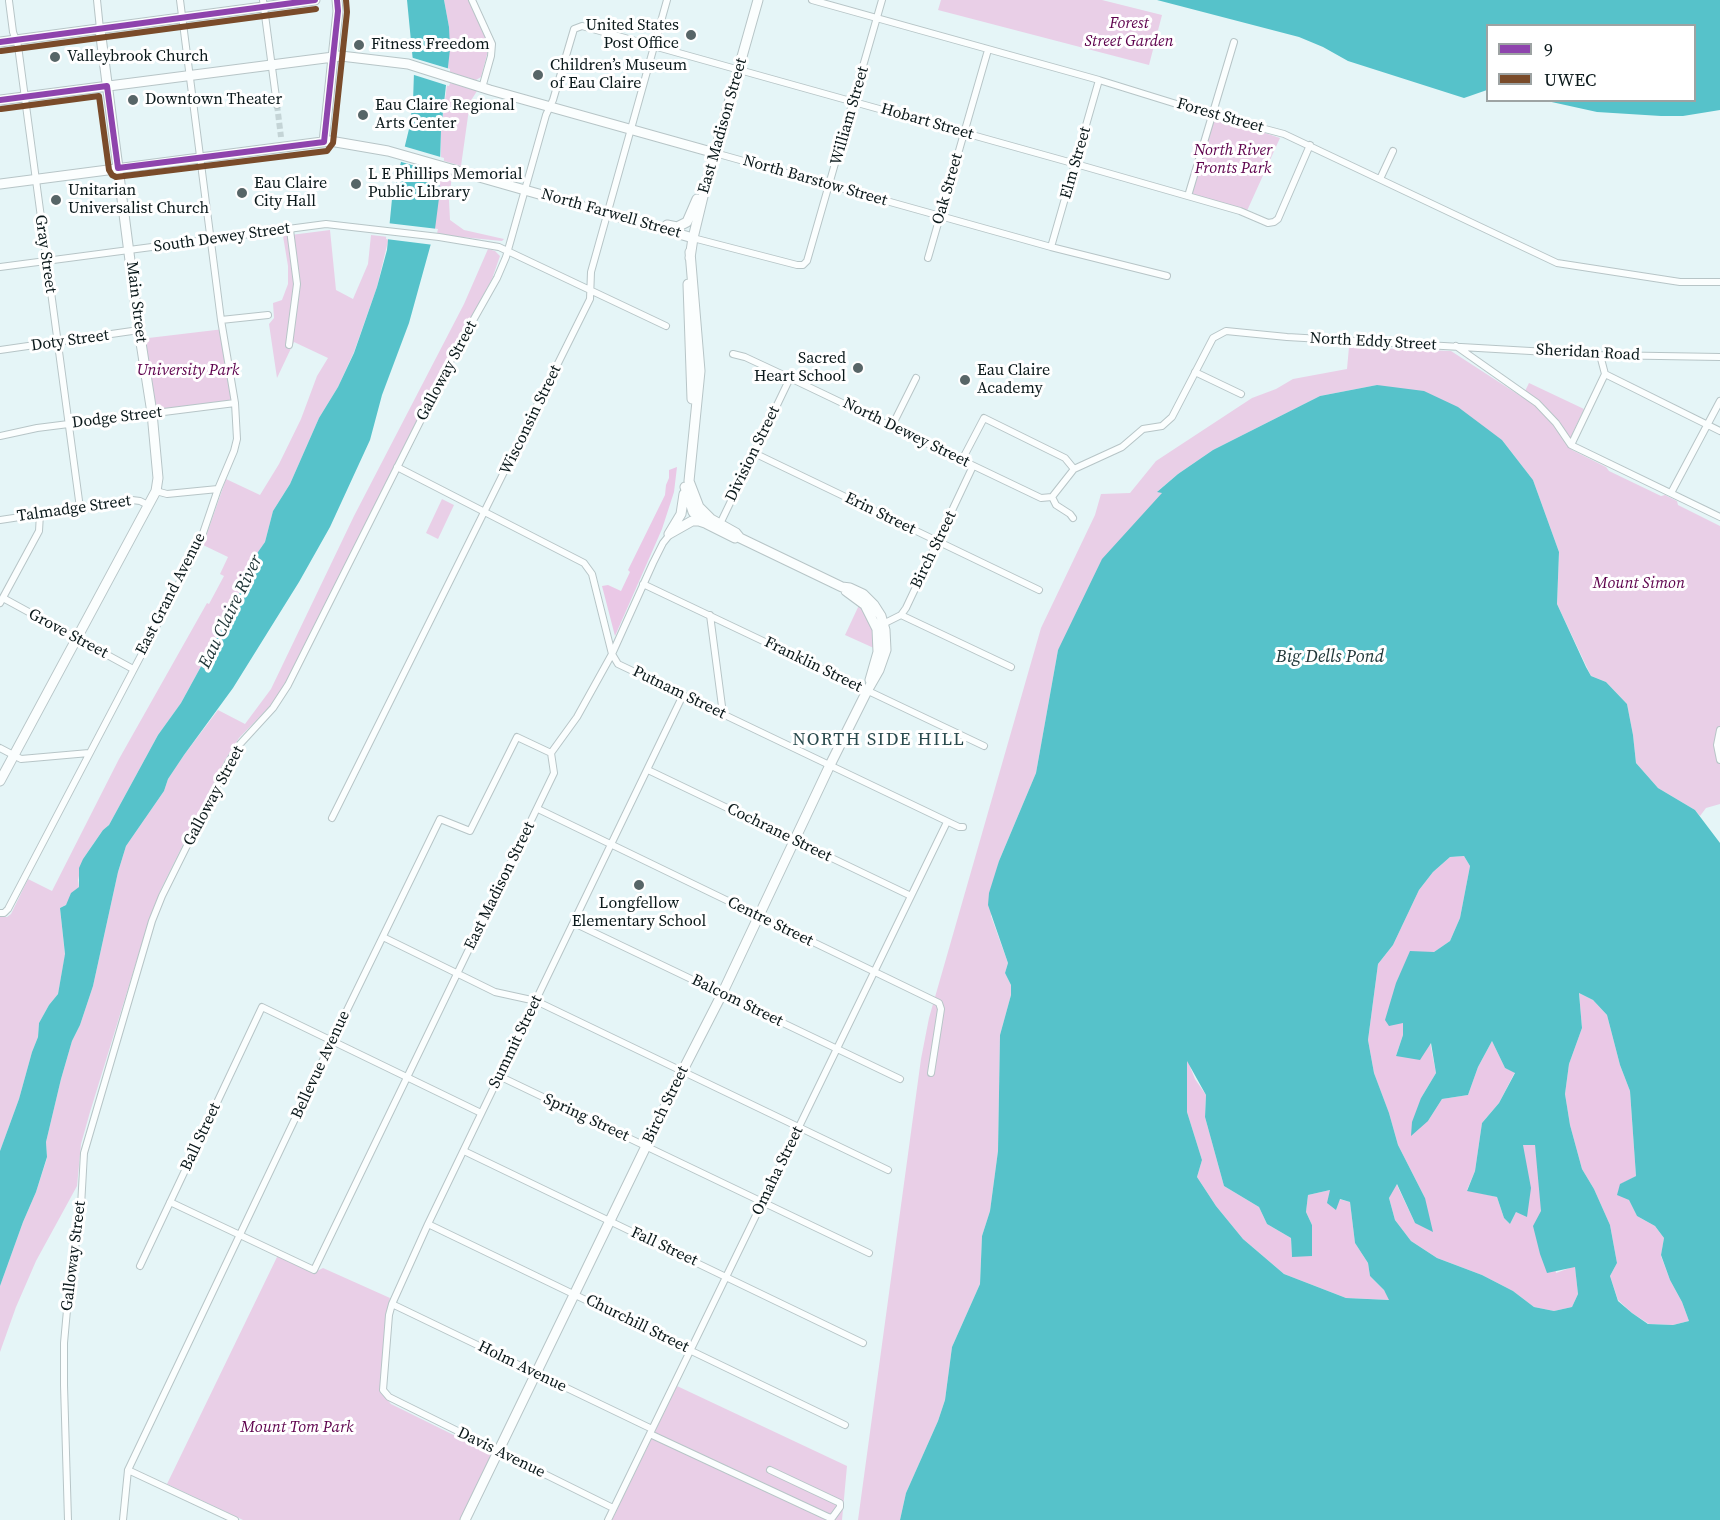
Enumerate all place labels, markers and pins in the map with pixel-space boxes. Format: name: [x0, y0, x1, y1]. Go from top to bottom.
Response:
place label: United States Post Office: [586, 16, 679, 54]
marker: United States Post Office: [684, 28, 698, 42]
place label: Fitness Freedom: [371, 35, 490, 55]
marker: Fitness Freedom: [352, 38, 366, 52]
place label: Valleybrook Church: [67, 47, 209, 67]
marker: Valleybrook Church: [48, 50, 62, 64]
place label: Children’s Museum of Eau Claire: [550, 56, 687, 94]
marker: Children’s Museum of Eau Claire: [531, 68, 545, 82]
place label: Downtown Theater: [145, 90, 282, 110]
marker: Downtown Theater: [126, 93, 140, 107]
place label: Eau Claire Regional Arts Center: [375, 96, 515, 134]
marker: Eau Claire Regional Arts Center: [356, 108, 370, 122]
place label: L E Phillips Memorial Public Library: [368, 165, 523, 203]
place label: Eau Claire City Hall: [254, 174, 327, 212]
marker: L E Phillips Memorial Public Library: [349, 177, 363, 191]
place label: Unitarian Universalist Church: [68, 181, 209, 219]
marker: Eau Claire City Hall: [235, 186, 249, 200]
marker: Unitarian Universalist Church: [49, 193, 63, 207]
place label: Sacred Heart School: [754, 349, 846, 387]
marker: Sacred Heart School: [851, 361, 865, 375]
place label: Eau Claire Academy: [977, 361, 1050, 399]
marker: Eau Claire Academy: [958, 373, 972, 387]
marker: Longfellow Elementary School: [632, 878, 646, 892]
place label: Longfellow Elementary School: [572, 894, 706, 932]

